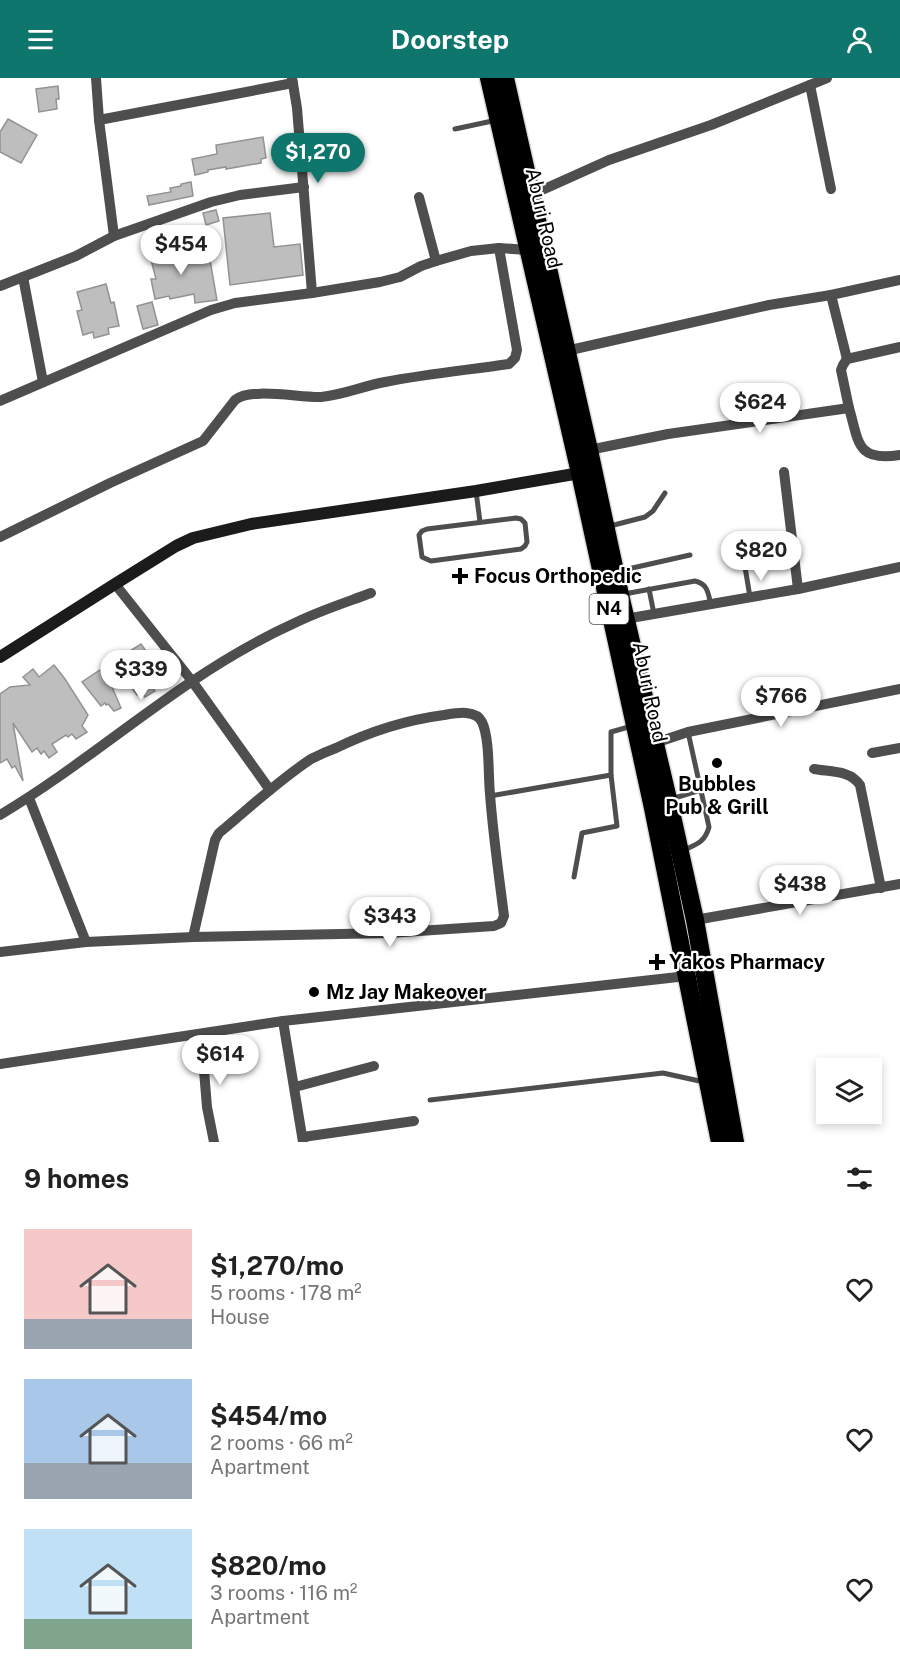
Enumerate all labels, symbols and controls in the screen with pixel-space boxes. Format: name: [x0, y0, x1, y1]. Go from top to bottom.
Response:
icon: menu: [24, 23, 57, 56]
text: Doorstep: [391, 23, 509, 55]
icon: person: [843, 23, 876, 56]
pin: $1,270: [269, 133, 367, 184]
text: $1,270: [285, 140, 351, 164]
street label: Aburi Road: [521, 165, 567, 271]
pin: $454: [145, 225, 217, 276]
text: $454: [154, 232, 208, 256]
pin: $624: [724, 383, 796, 434]
text: $624: [734, 390, 786, 414]
pin: $820: [725, 531, 797, 582]
text: $820: [735, 538, 787, 562]
place label: Focus Orthopedic: [474, 564, 642, 588]
marker: Focus Orthopedic: [451, 567, 469, 585]
road number: N4: [590, 594, 628, 624]
street label: Aburi Road: [628, 639, 672, 745]
pin: $339: [105, 650, 177, 701]
text: $339: [114, 657, 168, 681]
pin: $766: [745, 677, 817, 728]
text: $766: [755, 684, 807, 708]
marker: Bubbles Pub & Grill: [710, 756, 724, 770]
place label: Bubbles Pub & Grill: [665, 772, 769, 819]
pin: $438: [764, 865, 836, 916]
text: $438: [773, 872, 827, 896]
pin: $343: [354, 897, 426, 948]
text: $343: [363, 904, 417, 928]
place label: Yakos Pharmacy: [669, 950, 825, 974]
marker: Yakos Pharmacy: [650, 955, 664, 969]
place label: Mz Jay Makeover: [326, 980, 487, 1004]
marker: Mz Jay Makeover: [307, 985, 321, 999]
pin: $614: [184, 1035, 256, 1086]
text: $614: [196, 1042, 244, 1066]
map controls: [816, 1058, 882, 1124]
button: layers: [816, 1058, 882, 1124]
icon: filters: [843, 1162, 876, 1195]
text: 9 homes: [24, 1163, 129, 1194]
text: $1,270/mo: [210, 1250, 344, 1281]
icon: home: [72, 1253, 144, 1325]
icon: heart: [843, 1273, 876, 1306]
text: 5 rooms · 178 m²: [210, 1281, 362, 1305]
text: House: [210, 1305, 270, 1329]
text: $454/mo: [210, 1400, 327, 1431]
icon: home: [72, 1403, 144, 1475]
icon: heart: [843, 1423, 876, 1456]
text: 2 rooms · 66 m²: [210, 1431, 353, 1455]
text: Apartment: [210, 1455, 310, 1479]
text: $820/mo: [210, 1550, 327, 1581]
icon: home: [72, 1553, 144, 1625]
icon: heart: [843, 1573, 876, 1606]
text: 3 rooms · 116 m²: [210, 1581, 357, 1605]
text: Apartment: [210, 1605, 310, 1629]

